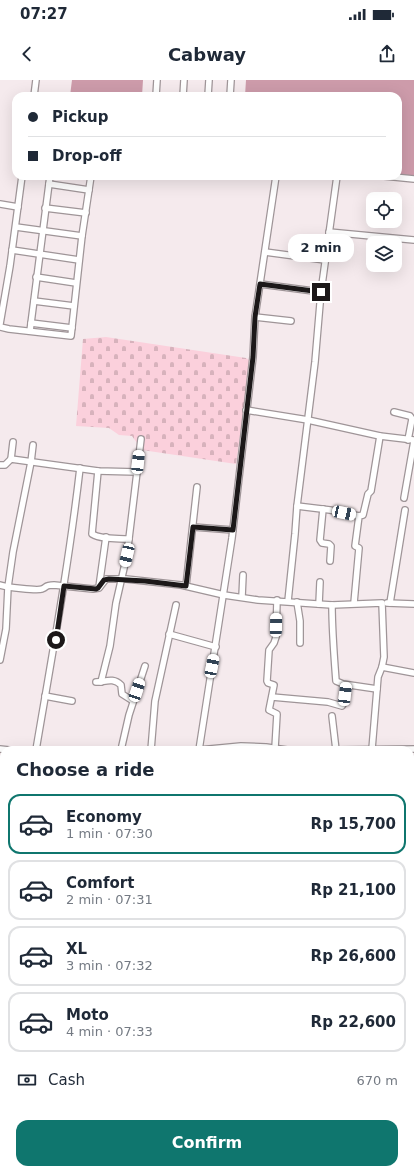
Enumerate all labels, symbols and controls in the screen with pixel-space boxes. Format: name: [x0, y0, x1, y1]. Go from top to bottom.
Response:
text: 07:27: [20, 5, 68, 23]
icon: back: [16, 43, 38, 65]
icon: share: [376, 43, 398, 65]
text: Cabway: [168, 44, 246, 65]
text: Pickup: [52, 108, 108, 126]
text: Drop-off: [52, 147, 122, 165]
map controls: [366, 192, 402, 272]
button: locate: [366, 192, 402, 228]
callout: 2 min: [288, 234, 354, 262]
button: layers: [366, 236, 402, 272]
text: 2 min: [301, 240, 341, 255]
route end: [312, 283, 330, 301]
car: [131, 449, 145, 475]
car: [331, 505, 357, 521]
car: [118, 542, 136, 568]
car: [270, 613, 282, 637]
route start: [47, 631, 65, 649]
car: [204, 653, 220, 679]
car: [128, 677, 146, 703]
car: [338, 681, 352, 707]
text: Choose a ride: [16, 759, 155, 780]
icon: car: [18, 806, 54, 842]
text: Economy: [66, 808, 142, 826]
text: Rp 15,700: [311, 815, 396, 833]
text: 1 min · 07:30: [66, 826, 153, 841]
icon: car: [18, 872, 54, 908]
text: Comfort: [66, 874, 134, 892]
text: Rp 21,100: [311, 881, 396, 899]
text: 2 min · 07:31: [66, 892, 153, 907]
icon: car: [18, 938, 54, 974]
text: XL: [66, 940, 87, 958]
text: Rp 26,600: [311, 947, 396, 965]
text: 3 min · 07:32: [66, 958, 153, 973]
icon: car: [18, 1004, 54, 1040]
text: Moto: [66, 1006, 109, 1024]
text: Rp 22,600: [311, 1013, 396, 1031]
text: 4 min · 07:33: [66, 1024, 153, 1039]
icon: cash: [16, 1069, 38, 1091]
text: Cash: [48, 1071, 85, 1089]
text: 670 m: [356, 1073, 398, 1088]
button: Confirm: [16, 1120, 398, 1166]

